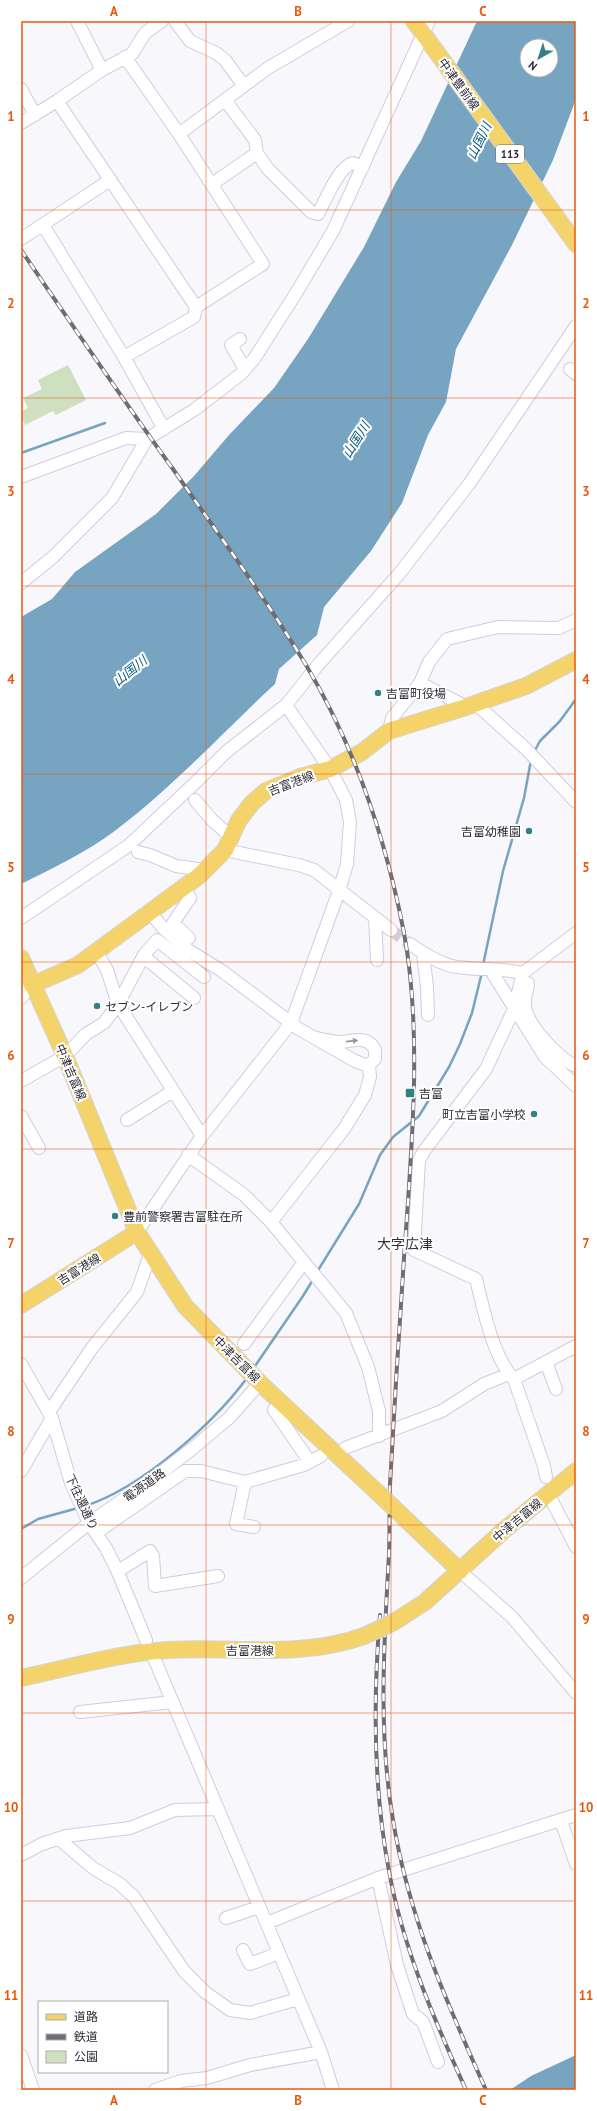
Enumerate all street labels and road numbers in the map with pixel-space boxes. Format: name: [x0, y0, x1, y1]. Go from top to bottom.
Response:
street label: 中津豊前線: [435, 55, 483, 113]
road number: 113: [496, 145, 524, 163]
street label: 吉富港線: [266, 767, 316, 799]
street label: 中津吉富線: [52, 1041, 90, 1103]
street label: 吉富港線: [55, 1250, 103, 1288]
street label: 中津吉富線: [210, 1332, 264, 1386]
street label: 電源道路: [120, 1465, 168, 1505]
street label: 下往還通り: [63, 1472, 101, 1532]
street label: 中津吉富線: [489, 1495, 545, 1545]
street label: 吉富港線: [226, 1643, 274, 1658]

